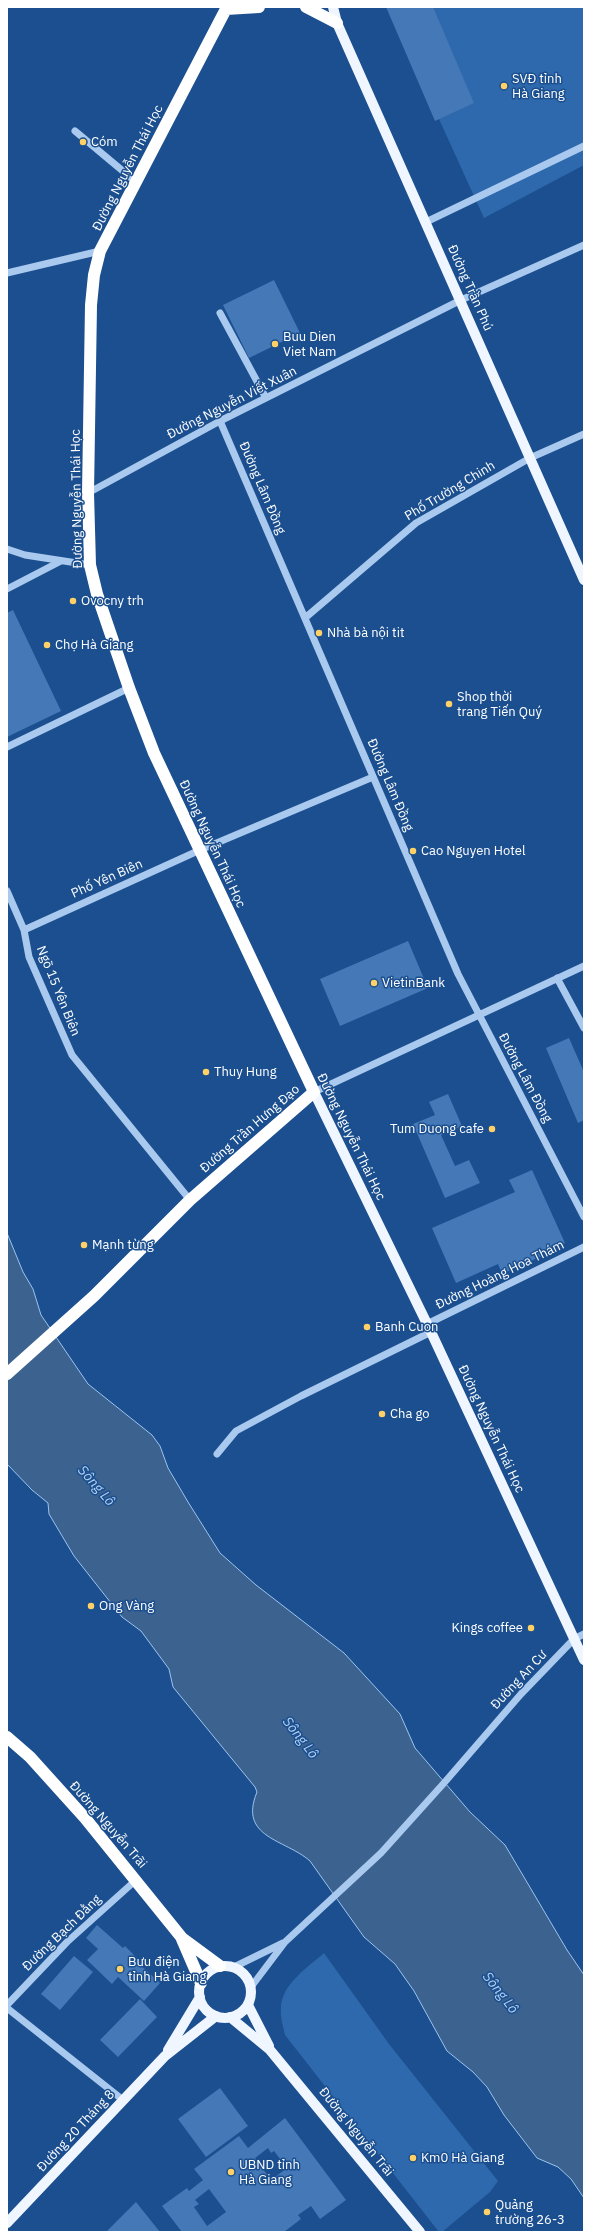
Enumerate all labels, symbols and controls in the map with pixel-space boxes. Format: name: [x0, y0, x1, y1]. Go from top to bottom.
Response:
place label: SVĐ tỉnh Hà Giang: [512, 71, 565, 102]
marker: SVĐ tỉnh Hà Giang: [499, 81, 509, 91]
street label: Đường Nguyễn Thái Học: [89, 102, 167, 234]
place label: Cóm: [91, 134, 118, 150]
marker: Cóm: [78, 137, 88, 147]
street label: Đường Trần Phú: [444, 243, 496, 333]
place label: Buu Dien Viet Nam: [283, 329, 336, 360]
marker: Buu Dien Viet Nam: [270, 339, 280, 349]
street label: Đường Nguyễn Viết Xuân: [164, 363, 300, 443]
street label: Đường Nguyễn Thái Học: [68, 429, 86, 569]
street label: Đường Lâm Đồng: [236, 439, 288, 537]
street label: Phố Trường Chinh: [402, 458, 498, 524]
place label: Ovocny trh: [81, 593, 144, 609]
marker: Ovocny trh: [68, 596, 78, 606]
place label: Nhà bà nội tit: [327, 625, 404, 641]
marker: Nhà bà nội tit: [314, 628, 324, 638]
place label: Chợ Hà Giang: [55, 637, 133, 653]
marker: Chợ Hà Giang: [42, 640, 52, 650]
place label: Shop thời trang Tiến Quý: [457, 689, 542, 720]
marker: Shop thời trang Tiến Quý: [444, 699, 454, 709]
street label: Đường Lâm Đồng: [364, 736, 416, 834]
street label: Đường Nguyễn Thái Học: [176, 778, 248, 910]
place label: Cao Nguyen Hotel: [421, 843, 525, 859]
marker: Cao Nguyen Hotel: [408, 846, 418, 856]
street label: Phố Yên Biên: [69, 856, 145, 902]
street label: Ngõ 15 Yên Biên: [33, 944, 83, 1038]
place label: VietinBank: [382, 975, 445, 991]
marker: VietinBank: [369, 978, 379, 988]
street label: Đường Lâm Đồng: [495, 1031, 555, 1125]
place label: Thuy Hung: [214, 1064, 277, 1080]
marker: Thuy Hung: [201, 1067, 211, 1077]
street label: Đường Nguyễn Thái Học: [313, 1071, 389, 1203]
street label: Đường Trần Hưng Đạo: [197, 1082, 303, 1176]
place label: Tum Duong cafe: [390, 1121, 484, 1137]
marker: Tum Duong cafe: [487, 1124, 497, 1134]
place label: Mạnh từng: [92, 1237, 154, 1253]
street label: Đường Hoàng Hoa Thám: [433, 1237, 567, 1313]
marker: Mạnh từng: [79, 1240, 89, 1250]
place label: Banh Cuon: [375, 1319, 438, 1335]
marker: Banh Cuon: [362, 1322, 372, 1332]
street label: Đường Nguyễn Thái Học: [455, 1363, 527, 1495]
place label: Cha go: [390, 1406, 430, 1422]
marker: Cha go: [377, 1409, 387, 1419]
water label: Sông Lô: [74, 1462, 118, 1510]
place label: Ong Vàng: [99, 1598, 154, 1614]
marker: Ong Vàng: [86, 1601, 96, 1611]
place label: Kings coffee: [452, 1620, 523, 1636]
marker: Kings coffee: [526, 1623, 536, 1633]
street label: Đường An Cư: [488, 1647, 550, 1713]
water label: Sông Lô: [278, 1714, 322, 1762]
street label: Đường Nguyễn Trãi: [66, 1778, 150, 1872]
street label: Đường Bạch Đằng: [19, 1892, 105, 1974]
place label: Bưu điện tỉnh Hà Giang: [128, 1954, 206, 1985]
marker: Bưu điện tỉnh Hà Giang: [115, 1964, 125, 1974]
water label: Sông Lô: [478, 1969, 522, 2017]
street label: Đường Nguyễn Trãi: [315, 2084, 397, 2180]
street label: Đường 20 Tháng 8: [34, 2087, 118, 2175]
place label: Km0 Hà Giang: [421, 2150, 504, 2166]
marker: Km0 Hà Giang: [408, 2153, 418, 2163]
place label: UBND tỉnh Hà Giang: [239, 2157, 300, 2188]
marker: UBND tỉnh Hà Giang: [226, 2167, 236, 2177]
place label: Quảng trường 26-3: [495, 2197, 565, 2228]
marker: Quảng trường 26-3: [482, 2207, 492, 2217]

